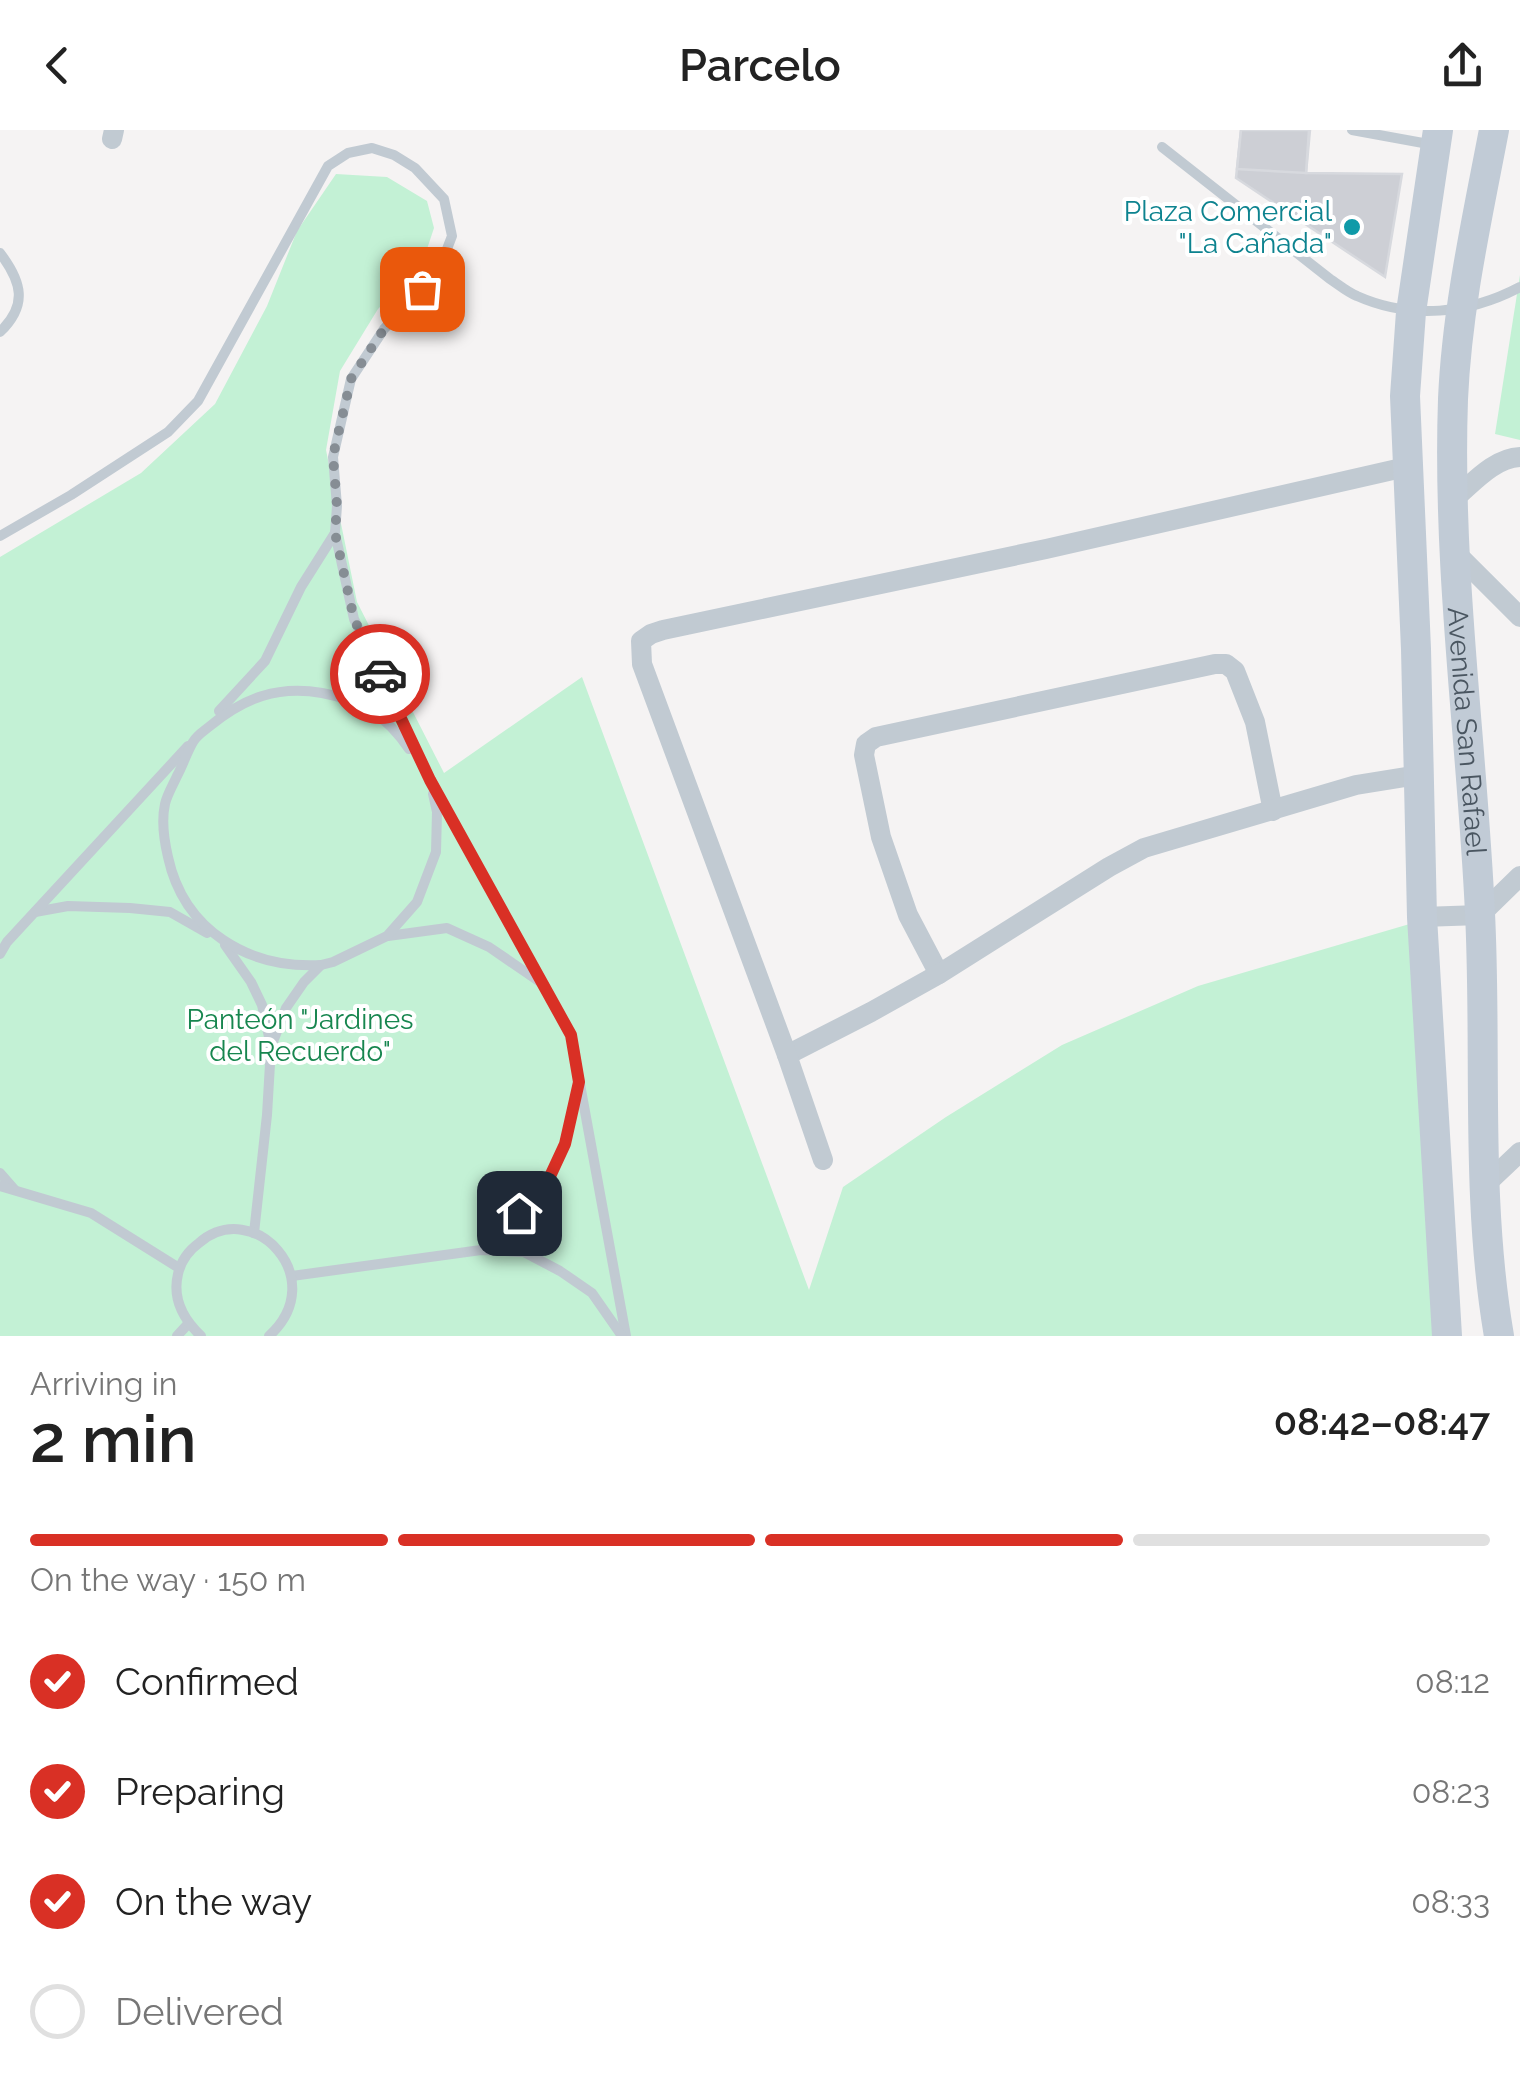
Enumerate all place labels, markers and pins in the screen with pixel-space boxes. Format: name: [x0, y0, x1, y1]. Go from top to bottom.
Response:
place label: Plaza Comercial "La Cañada": [1124, 195, 1332, 260]
marker: Plaza Comercial "La Cañada": [1341, 216, 1363, 238]
pin: [380, 247, 465, 332]
pin: [477, 1171, 562, 1256]

